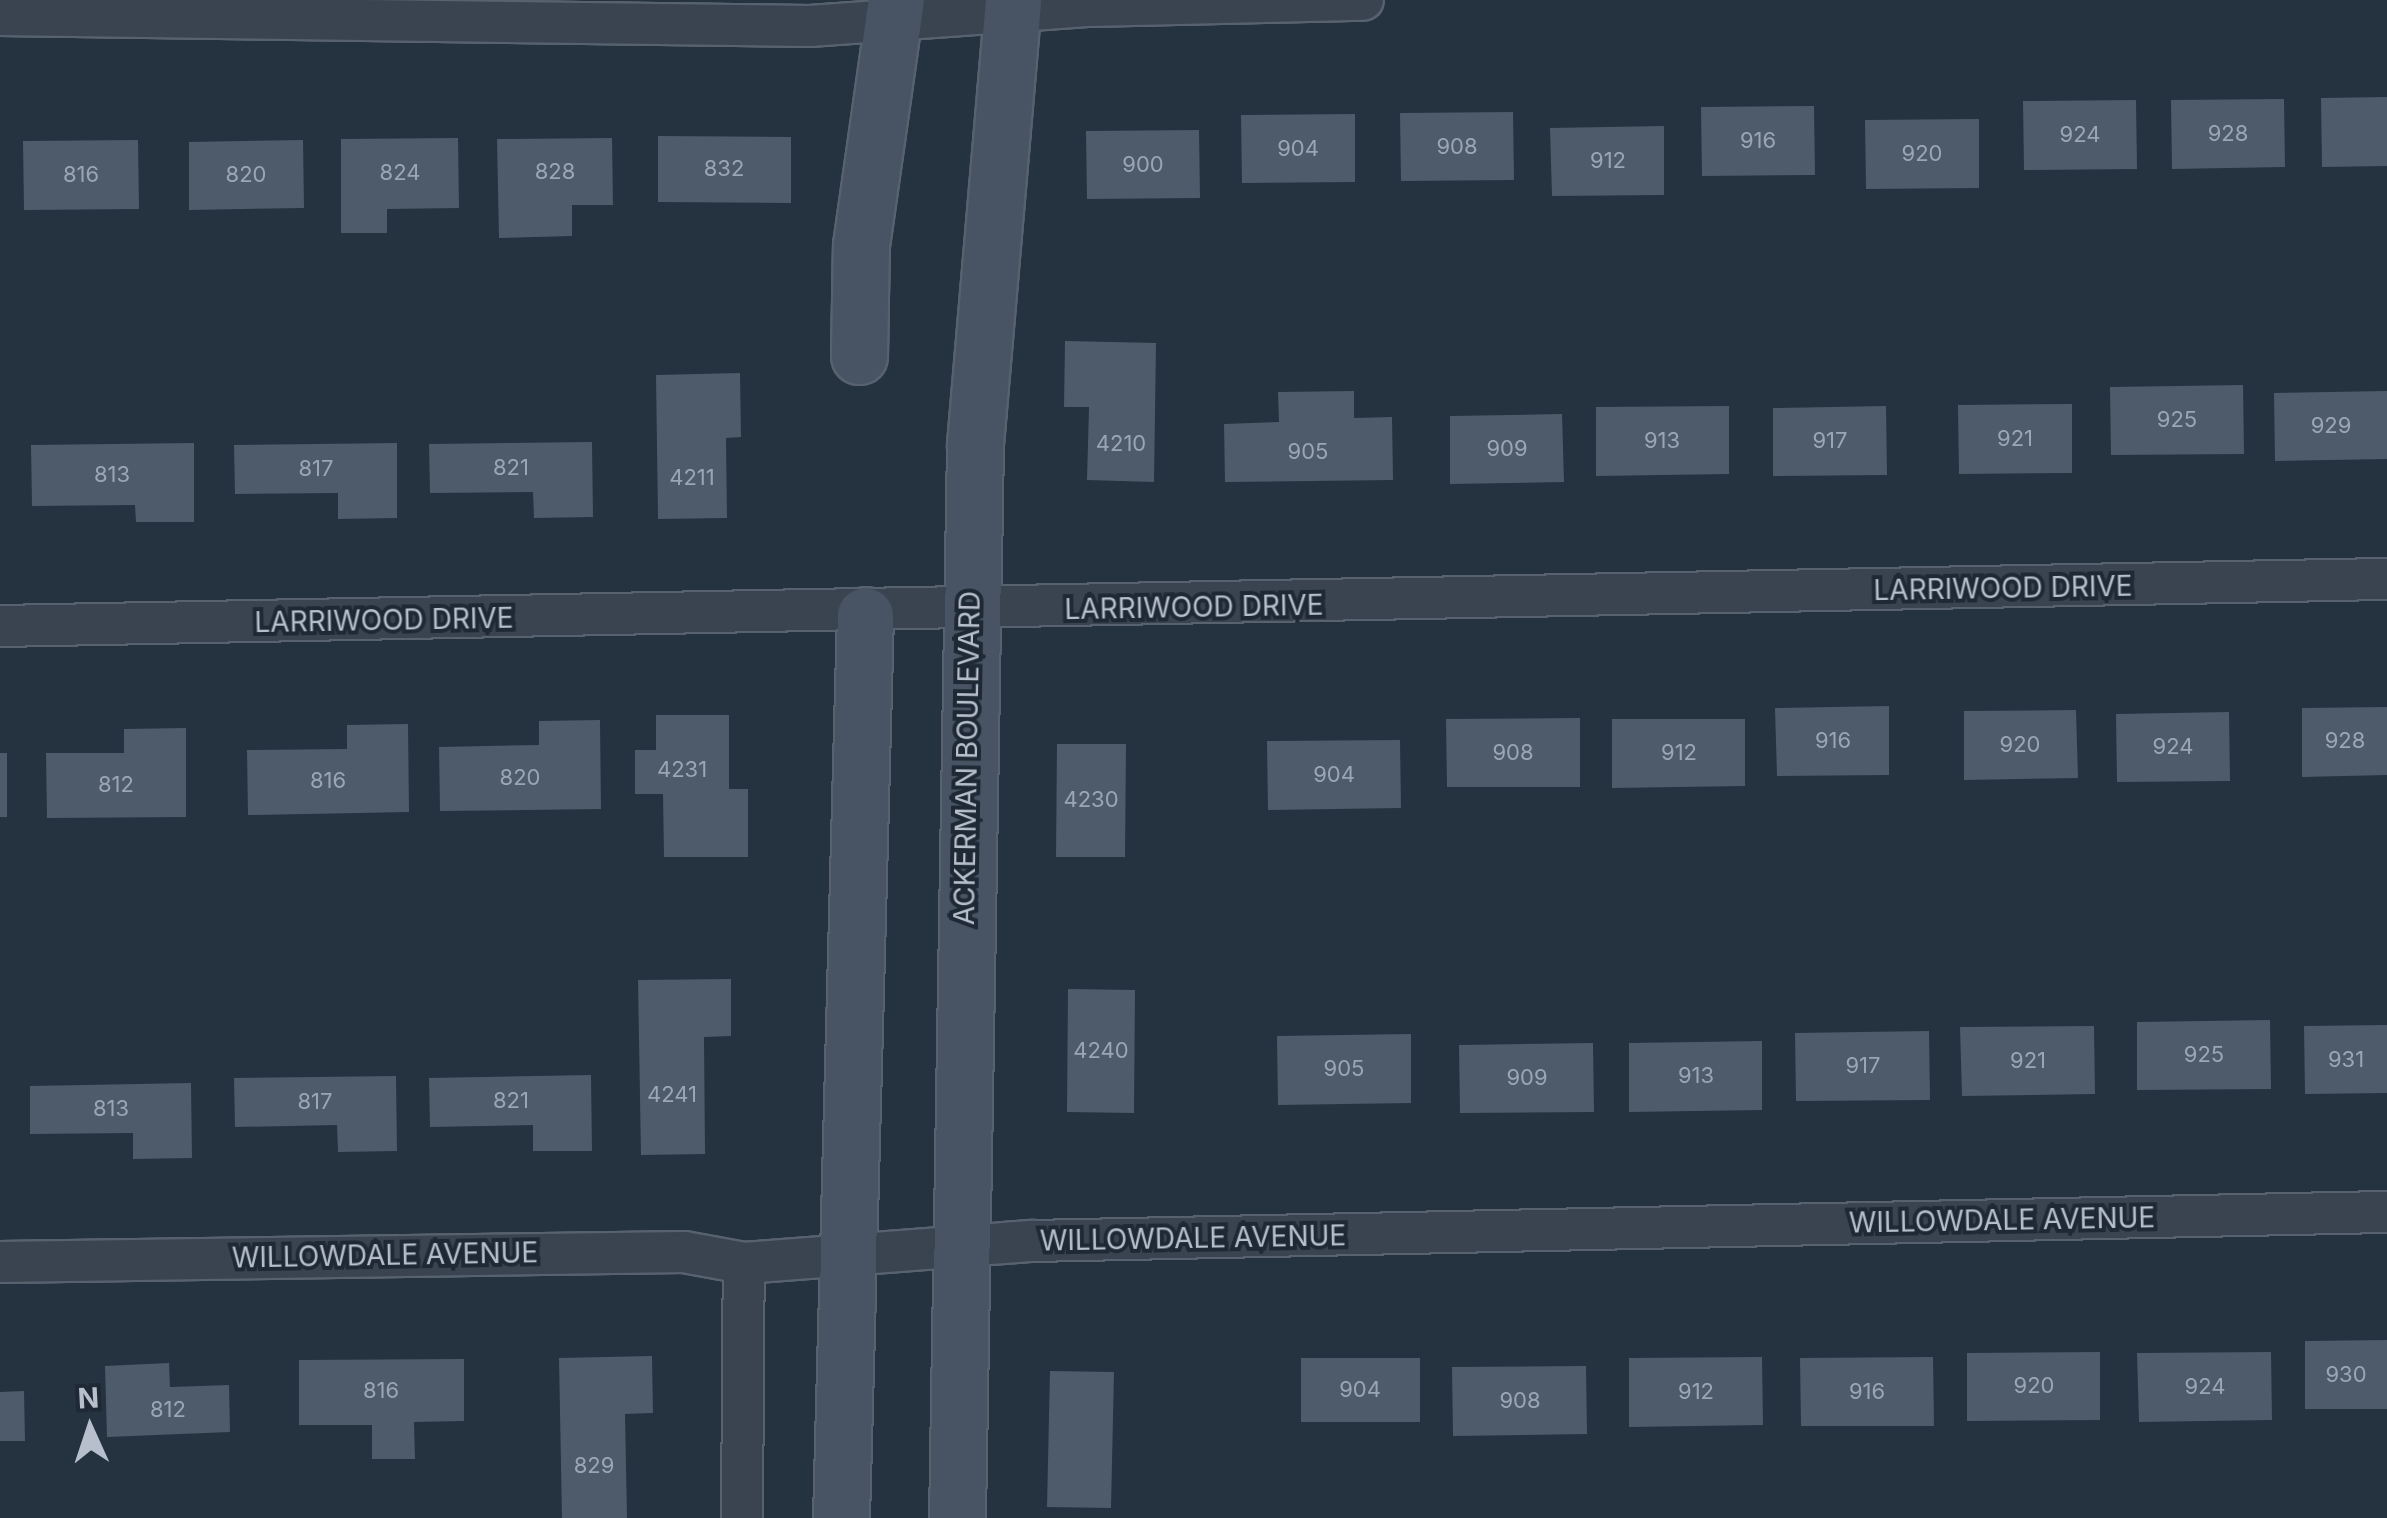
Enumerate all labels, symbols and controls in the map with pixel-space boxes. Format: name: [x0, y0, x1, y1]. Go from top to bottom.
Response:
house number: 928: [2208, 121, 2248, 147]
house number: 924: [2060, 122, 2100, 148]
house number: 916: [1740, 128, 1776, 154]
house number: 908: [1436, 134, 1478, 160]
house number: 904: [1277, 136, 1319, 162]
house number: 920: [1902, 141, 1942, 167]
house number: 912: [1590, 148, 1626, 174]
house number: 900: [1122, 152, 1164, 178]
house number: 832: [704, 156, 744, 182]
house number: 828: [535, 159, 575, 185]
house number: 824: [380, 160, 420, 186]
house number: 816: [63, 162, 99, 188]
house number: 820: [226, 162, 266, 188]
house number: 925: [2157, 407, 2197, 433]
house number: 929: [2311, 413, 2351, 439]
house number: 921: [1997, 426, 2033, 452]
house number: 913: [1644, 428, 1680, 454]
house number: 917: [1812, 428, 1848, 454]
house number: 4210: [1096, 431, 1146, 457]
house number: 909: [1486, 436, 1528, 462]
house number: 905: [1288, 439, 1328, 465]
house number: 821: [493, 455, 529, 481]
house number: 817: [298, 456, 334, 482]
house number: 813: [94, 462, 130, 488]
house number: 4211: [669, 465, 715, 491]
street label: LARRIWOOD DRIVE: [1873, 569, 2133, 607]
street label: LARRIWOOD DRIVE: [1064, 588, 1324, 626]
street label: ACKERMAN BOULEVARD: [947, 591, 987, 925]
street label: LARRIWOOD DRIVE: [254, 601, 514, 639]
house number: 916: [1815, 728, 1851, 754]
house number: 928: [2325, 728, 2365, 754]
house number: 920: [2000, 732, 2040, 758]
house number: 924: [2153, 734, 2193, 760]
house number: 908: [1492, 740, 1534, 766]
house number: 912: [1661, 740, 1697, 766]
house number: 4231: [657, 757, 707, 783]
house number: 904: [1313, 762, 1355, 788]
house number: 820: [500, 765, 540, 791]
house number: 816: [310, 768, 346, 794]
house number: 812: [98, 772, 134, 798]
house number: 4230: [1063, 787, 1119, 813]
house number: 4240: [1073, 1038, 1129, 1064]
house number: 925: [2184, 1042, 2224, 1068]
house number: 931: [2328, 1047, 2364, 1073]
house number: 921: [2010, 1048, 2046, 1074]
house number: 917: [1845, 1053, 1881, 1079]
house number: 905: [1324, 1056, 1364, 1082]
house number: 913: [1678, 1063, 1714, 1089]
house number: 909: [1506, 1065, 1548, 1091]
house number: 4241: [647, 1082, 697, 1108]
house number: 821: [493, 1088, 529, 1114]
house number: 817: [297, 1089, 333, 1115]
house number: 813: [93, 1096, 129, 1122]
street label: WILLOWDALE AVENUE: [1849, 1201, 2155, 1239]
street label: WILLOWDALE AVENUE: [1040, 1219, 1346, 1257]
street label: WILLOWDALE AVENUE: [232, 1236, 538, 1274]
house number: 930: [2325, 1362, 2367, 1388]
house number: 920: [2014, 1373, 2054, 1399]
house number: 924: [2185, 1374, 2225, 1400]
house number: 904: [1339, 1377, 1381, 1403]
north arrow: [40, 1378, 140, 1478]
house number: 816: [363, 1378, 399, 1404]
house number: 912: [1678, 1379, 1714, 1405]
house number: 916: [1849, 1379, 1885, 1405]
text: N: [77, 1381, 100, 1416]
house number: 908: [1499, 1388, 1541, 1414]
house number: 812: [150, 1397, 186, 1423]
house number: 829: [574, 1453, 614, 1479]

